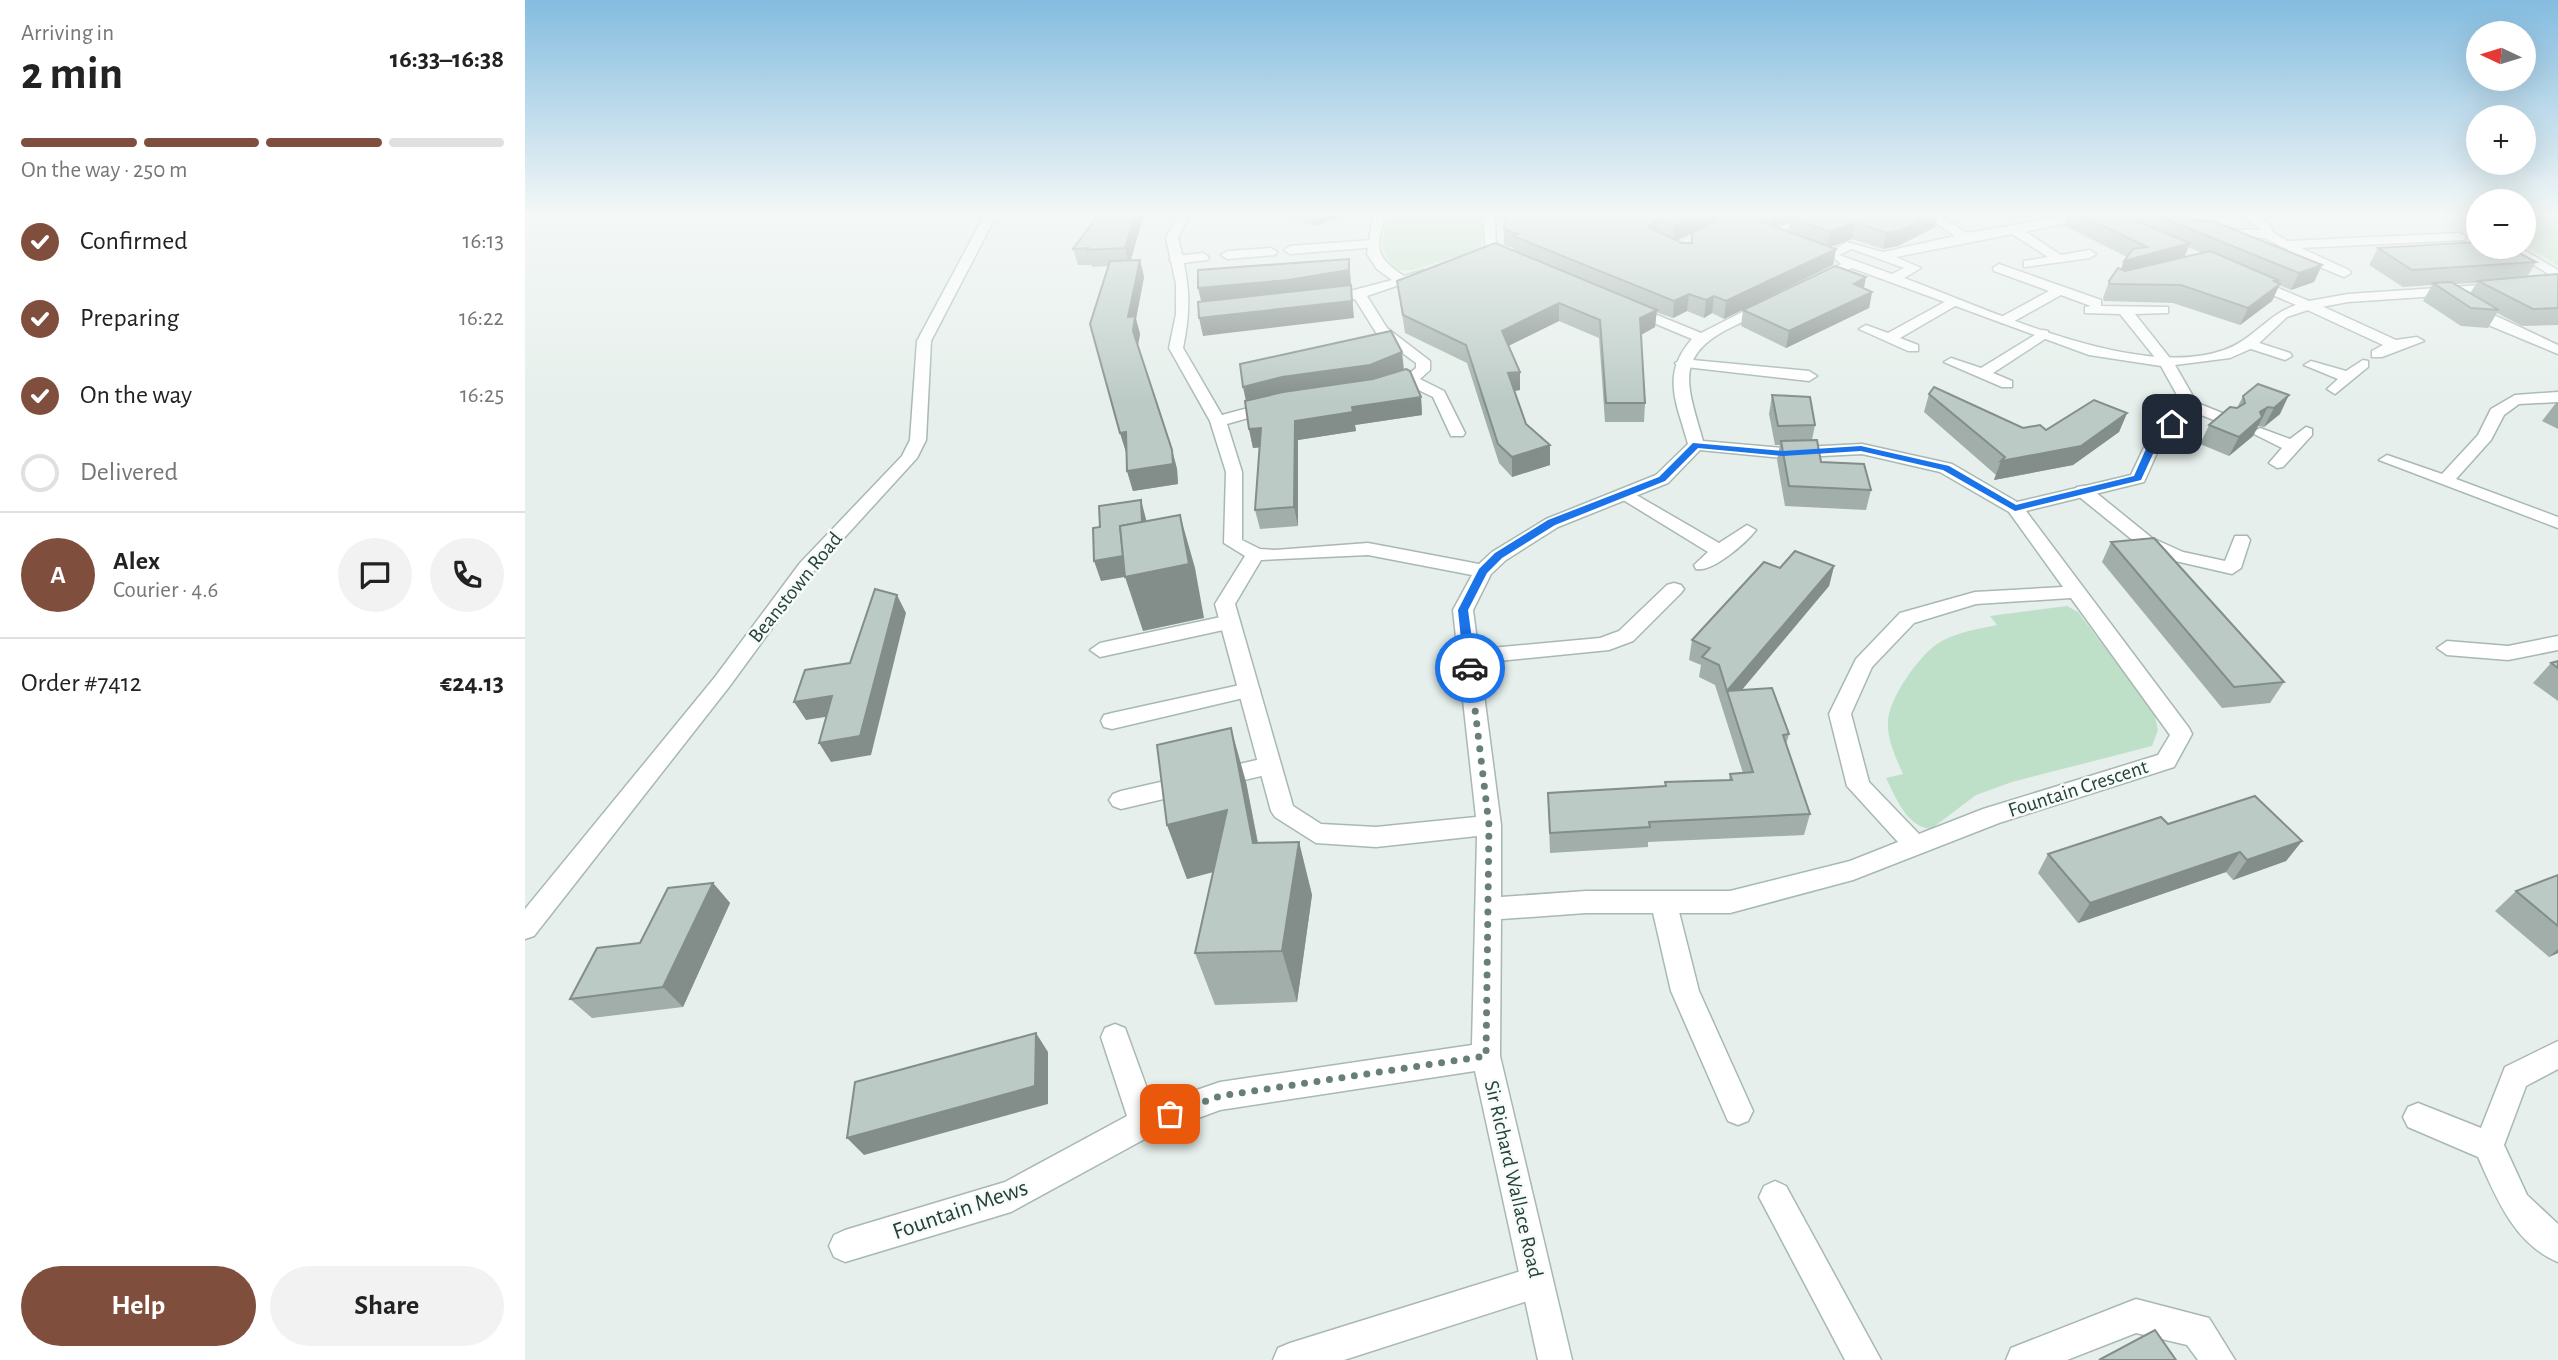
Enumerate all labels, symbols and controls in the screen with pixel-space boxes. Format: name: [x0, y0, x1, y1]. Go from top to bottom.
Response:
north arrow: [2466, 21, 2536, 91]
map controls: [2466, 21, 2536, 259]
text: Arriving in: [21, 22, 114, 45]
text: 16:33–16:38: [390, 46, 504, 72]
text: 2 min: [21, 51, 123, 97]
button: +: [2466, 105, 2536, 175]
text: On the way · 250 m: [21, 159, 188, 182]
button: −: [2466, 189, 2536, 259]
icon: check: [21, 223, 59, 261]
text: Confirmed: [80, 228, 188, 254]
text: 16:13: [463, 230, 504, 253]
icon: check: [21, 300, 59, 338]
text: Preparing: [80, 305, 179, 331]
text: 16:22: [459, 307, 504, 330]
icon: check: [21, 377, 59, 415]
text: On the way: [80, 382, 192, 408]
text: 16:25: [460, 384, 504, 407]
pin: [2142, 394, 2202, 454]
icon: home: [2153, 405, 2191, 443]
text: Delivered: [80, 459, 178, 485]
street label: Beanstown Road: [745, 528, 846, 647]
button: chat: [338, 538, 412, 612]
button: phone: [430, 538, 504, 612]
text: Alex: [113, 548, 160, 574]
text: A: [50, 562, 66, 588]
text: Courier · 4.6: [113, 579, 218, 602]
courier: [1435, 633, 1505, 703]
icon: car: [1451, 649, 1489, 687]
text: Order #7412: [21, 670, 142, 696]
text: €24.13: [440, 670, 504, 696]
street label: Fountain Crescent: [2006, 756, 2151, 821]
street label: Sir Richard Wallace Road: [1481, 1078, 1546, 1280]
pin: [1140, 1084, 1200, 1144]
icon: bag: [1151, 1095, 1189, 1133]
street label: Fountain Mews: [890, 1176, 1031, 1244]
button: Help: [21, 1266, 256, 1346]
button: Share: [270, 1266, 504, 1346]

